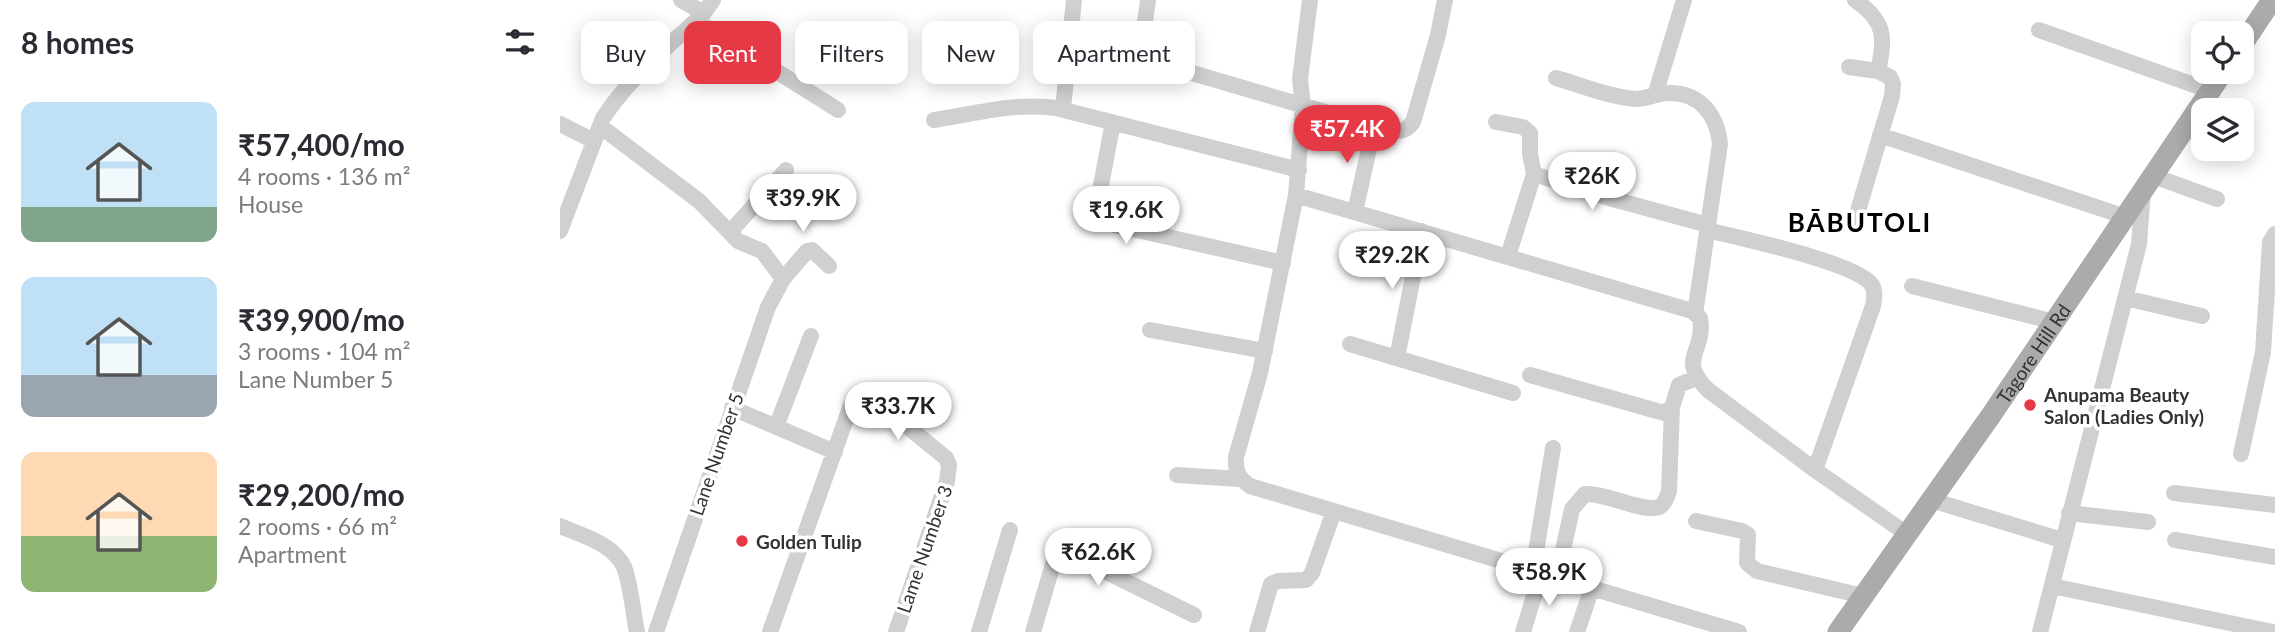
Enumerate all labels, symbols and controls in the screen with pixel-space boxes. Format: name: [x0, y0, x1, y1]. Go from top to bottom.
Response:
chip: Buy: [581, 21, 670, 84]
chip: Rent: [684, 21, 781, 84]
chip: Filters: [795, 21, 908, 84]
chip: New: [922, 21, 1019, 84]
chip: Apartment: [1033, 21, 1195, 84]
map controls: [2191, 21, 2254, 161]
button: locate: [2191, 21, 2254, 84]
icon: filters: [501, 23, 539, 61]
text: 8 homes: [21, 24, 134, 60]
button: layers: [2191, 98, 2254, 161]
pin: ₹57.4K: [1290, 106, 1404, 165]
text: ₹57.4K: [1310, 114, 1384, 142]
text: ₹57,400/mo: [238, 126, 405, 162]
icon: home: [77, 130, 161, 214]
pin: ₹26K: [1551, 152, 1633, 212]
text: ₹26K: [1564, 161, 1620, 189]
text: 4 rooms · 136 m²: [238, 162, 410, 190]
pin: ₹39.9K: [746, 174, 860, 234]
text: ₹39.9K: [766, 183, 840, 211]
pin: ₹19.6K: [1069, 187, 1183, 246]
text: House: [238, 190, 303, 218]
text: ₹19.6K: [1089, 195, 1163, 223]
district label: BĀBUTOLI: [1788, 206, 1932, 238]
pin: ₹29.2K: [1335, 232, 1449, 291]
text: ₹29.2K: [1355, 240, 1429, 268]
street label: Tagore Hill Rd: [1991, 299, 2075, 408]
text: ₹39,900/mo: [238, 301, 405, 337]
icon: home: [77, 305, 161, 389]
text: 3 rooms · 104 m²: [238, 337, 410, 365]
text: Lane Number 5: [238, 365, 393, 393]
pin: ₹33.7K: [841, 382, 955, 442]
place label: Anupama Beauty Salon (Ladies Only): [2043, 383, 2204, 428]
street label: Lane Number 5: [684, 390, 748, 518]
text: ₹33.7K: [861, 391, 935, 419]
marker: Anupama Beauty Salon (Ladies Only): [2022, 397, 2038, 413]
text: ₹29,200/mo: [238, 476, 405, 512]
icon: home: [77, 480, 161, 564]
street label: Lame Number 3: [891, 482, 957, 616]
text: 2 rooms · 66 m²: [238, 512, 397, 540]
pin: ₹62.6K: [1041, 528, 1155, 588]
place label: Golden Tulip: [756, 530, 862, 553]
marker: Golden Tulip: [734, 533, 750, 549]
text: ₹62.6K: [1061, 537, 1135, 565]
text: Apartment: [238, 540, 346, 568]
pin: ₹58.9K: [1492, 548, 1606, 608]
text: ₹58.9K: [1512, 557, 1586, 585]

